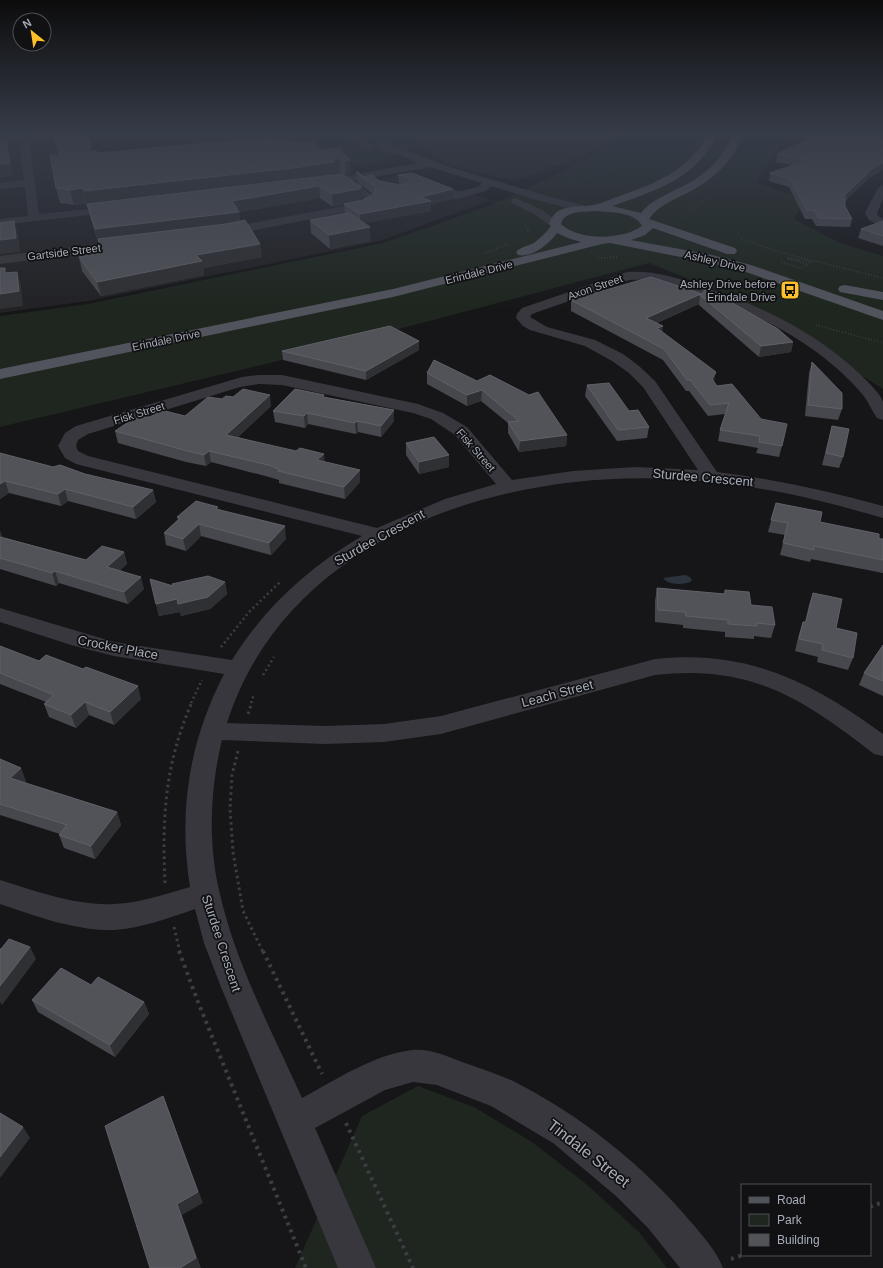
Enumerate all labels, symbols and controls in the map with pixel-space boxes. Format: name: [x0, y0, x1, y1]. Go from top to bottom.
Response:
north arrow: [12, 12, 52, 52]
text: N: [21, 16, 33, 31]
street label: Gartside Street: [27, 242, 101, 262]
street label: Ashley Drive: [684, 248, 746, 274]
street label: Erindale Drive: [444, 258, 514, 286]
street label: Axon Street: [566, 272, 624, 302]
place label: Ashley Drive before Erindale Drive: [680, 278, 776, 303]
bus stop icon: Ashley Drive before Erindale Drive: [779, 279, 801, 301]
street label: Erindale Drive: [131, 327, 201, 353]
street label: Fisk Street: [112, 400, 166, 426]
street label: Fisk Street: [454, 426, 498, 474]
street label: Sturdee Crescent: [652, 466, 754, 489]
street label: Sturdee Crescent: [331, 506, 427, 569]
street label: Crocker Place: [76, 632, 159, 663]
street label: Leach Street: [520, 677, 595, 710]
street label: Sturdee Crescent: [199, 893, 244, 994]
street label: Tindale Street: [544, 1116, 633, 1191]
legend: [741, 1184, 871, 1256]
text: Road: [777, 1193, 806, 1207]
text: Park: [777, 1213, 803, 1227]
text: Building: [777, 1233, 820, 1247]

